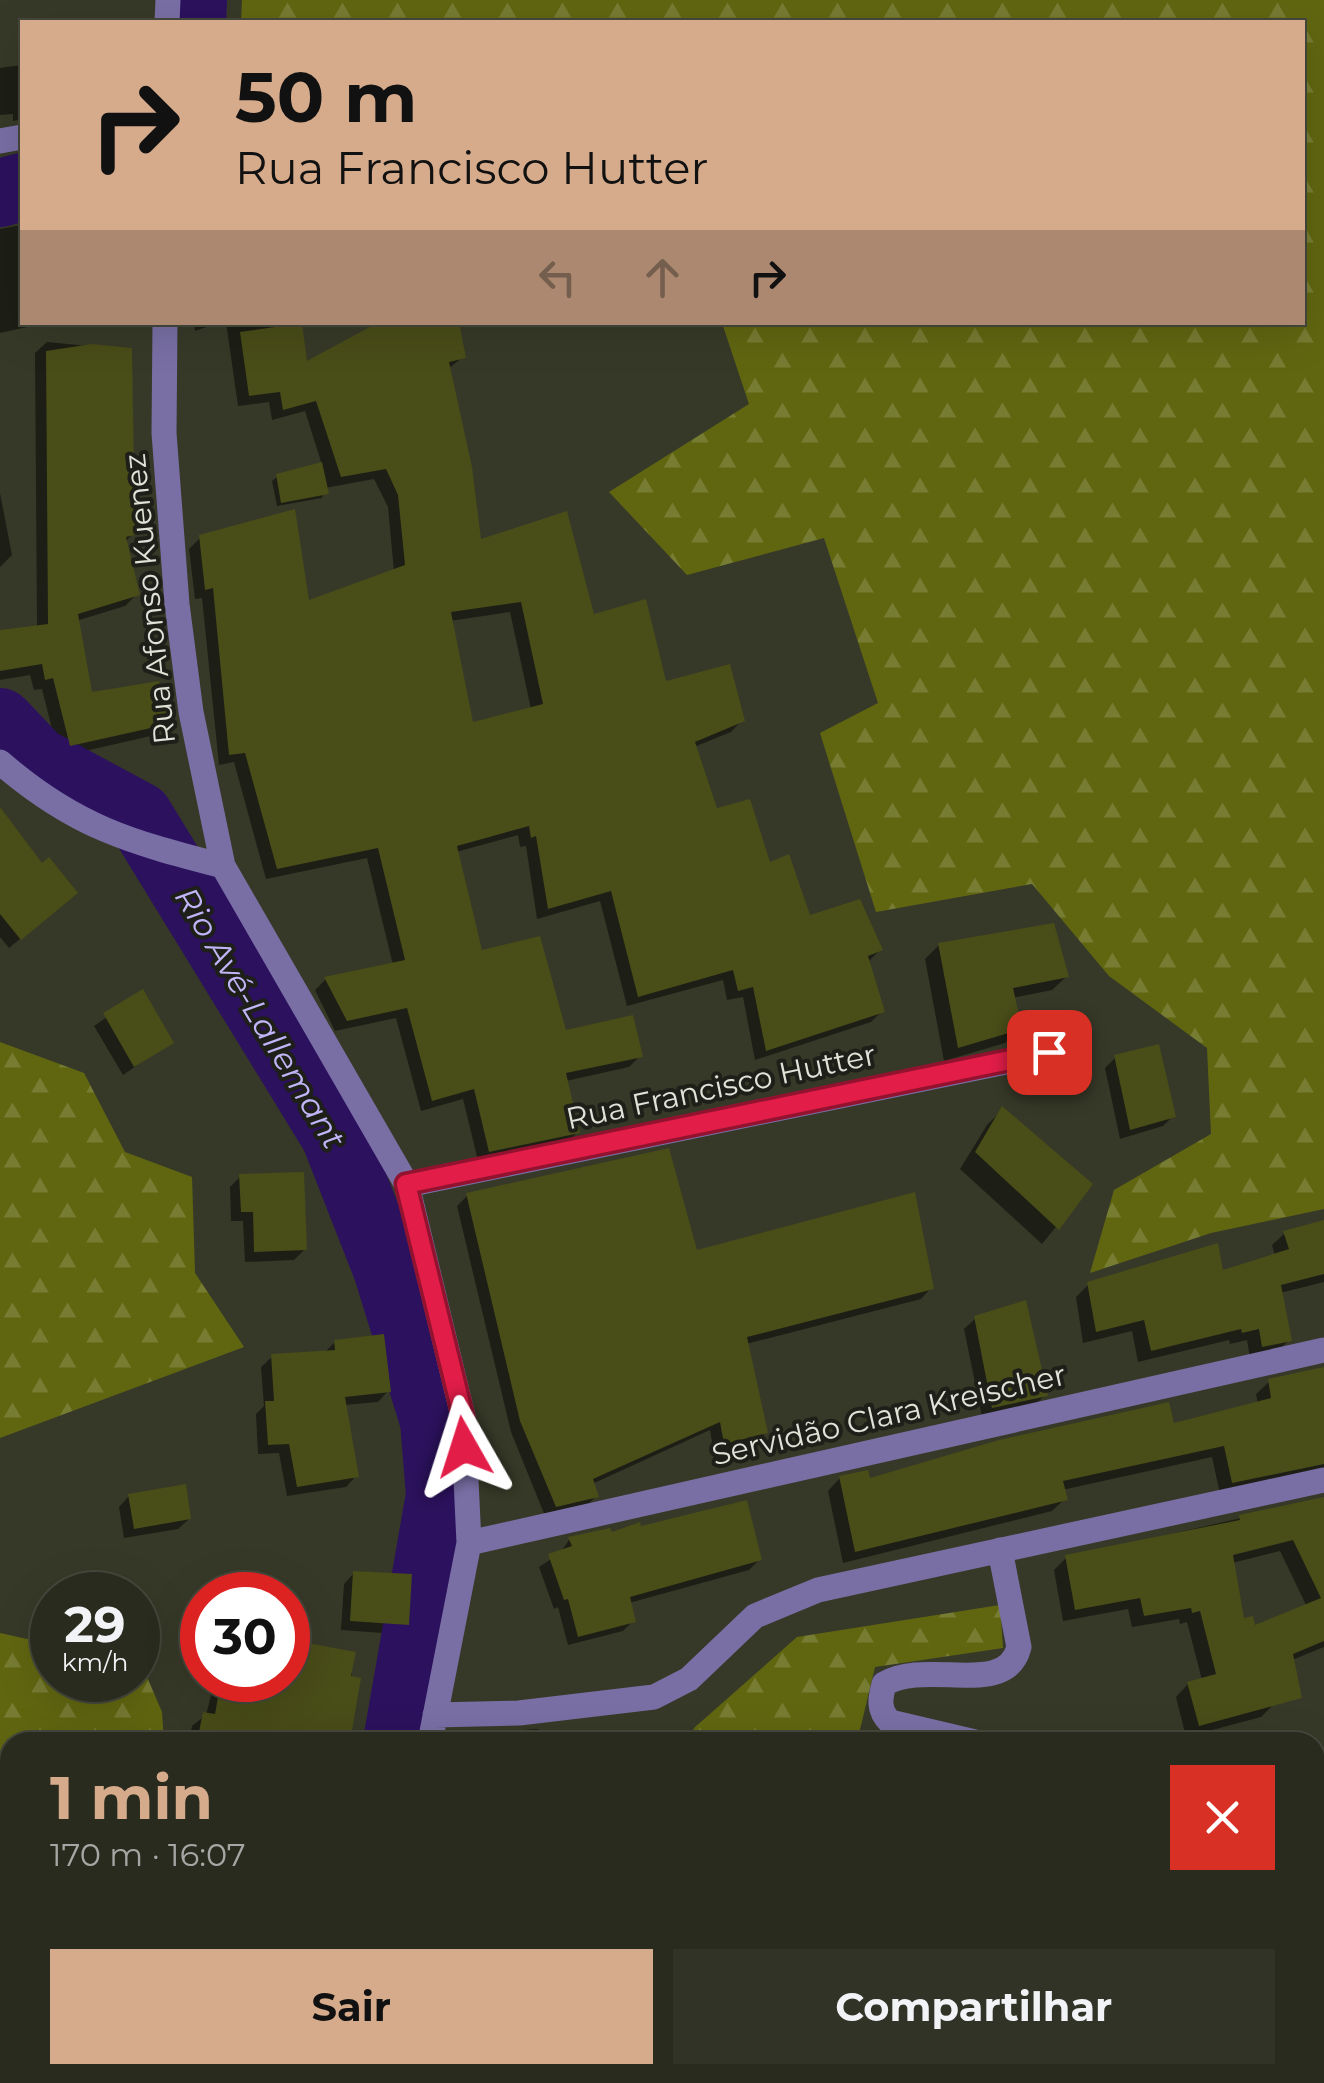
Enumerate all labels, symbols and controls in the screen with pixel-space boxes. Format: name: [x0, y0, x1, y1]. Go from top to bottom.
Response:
text: 50 m: [235, 54, 417, 140]
icon: right: [70, 60, 200, 190]
text: Rua Francisco Hutter: [235, 140, 708, 195]
icon: left: [530, 250, 585, 305]
icon: ahead: [635, 250, 690, 305]
icon: right: [740, 250, 795, 305]
street label: Rua Afonso Kuenez: [116, 452, 183, 746]
water label: Rio Avé‐Lallemant: [167, 880, 354, 1156]
pin: [1007, 1010, 1092, 1095]
icon: arrive: [1022, 1025, 1077, 1080]
street label: Rua Francisco Hutter: [563, 1036, 879, 1137]
street label: Servidão Clara Kreischer: [708, 1356, 1069, 1473]
position arrow: [412, 1395, 516, 1499]
speed limit sign: 30: [180, 1572, 310, 1702]
text: 29: [64, 1594, 126, 1655]
text: km/h: [62, 1647, 128, 1677]
text: 1 min: [50, 1761, 213, 1834]
button: close: [1170, 1765, 1275, 1870]
text: 170 m · 16:07: [50, 1835, 246, 1874]
button: Sair: [50, 1949, 653, 2064]
button: Compartilhar: [673, 1949, 1275, 2064]

